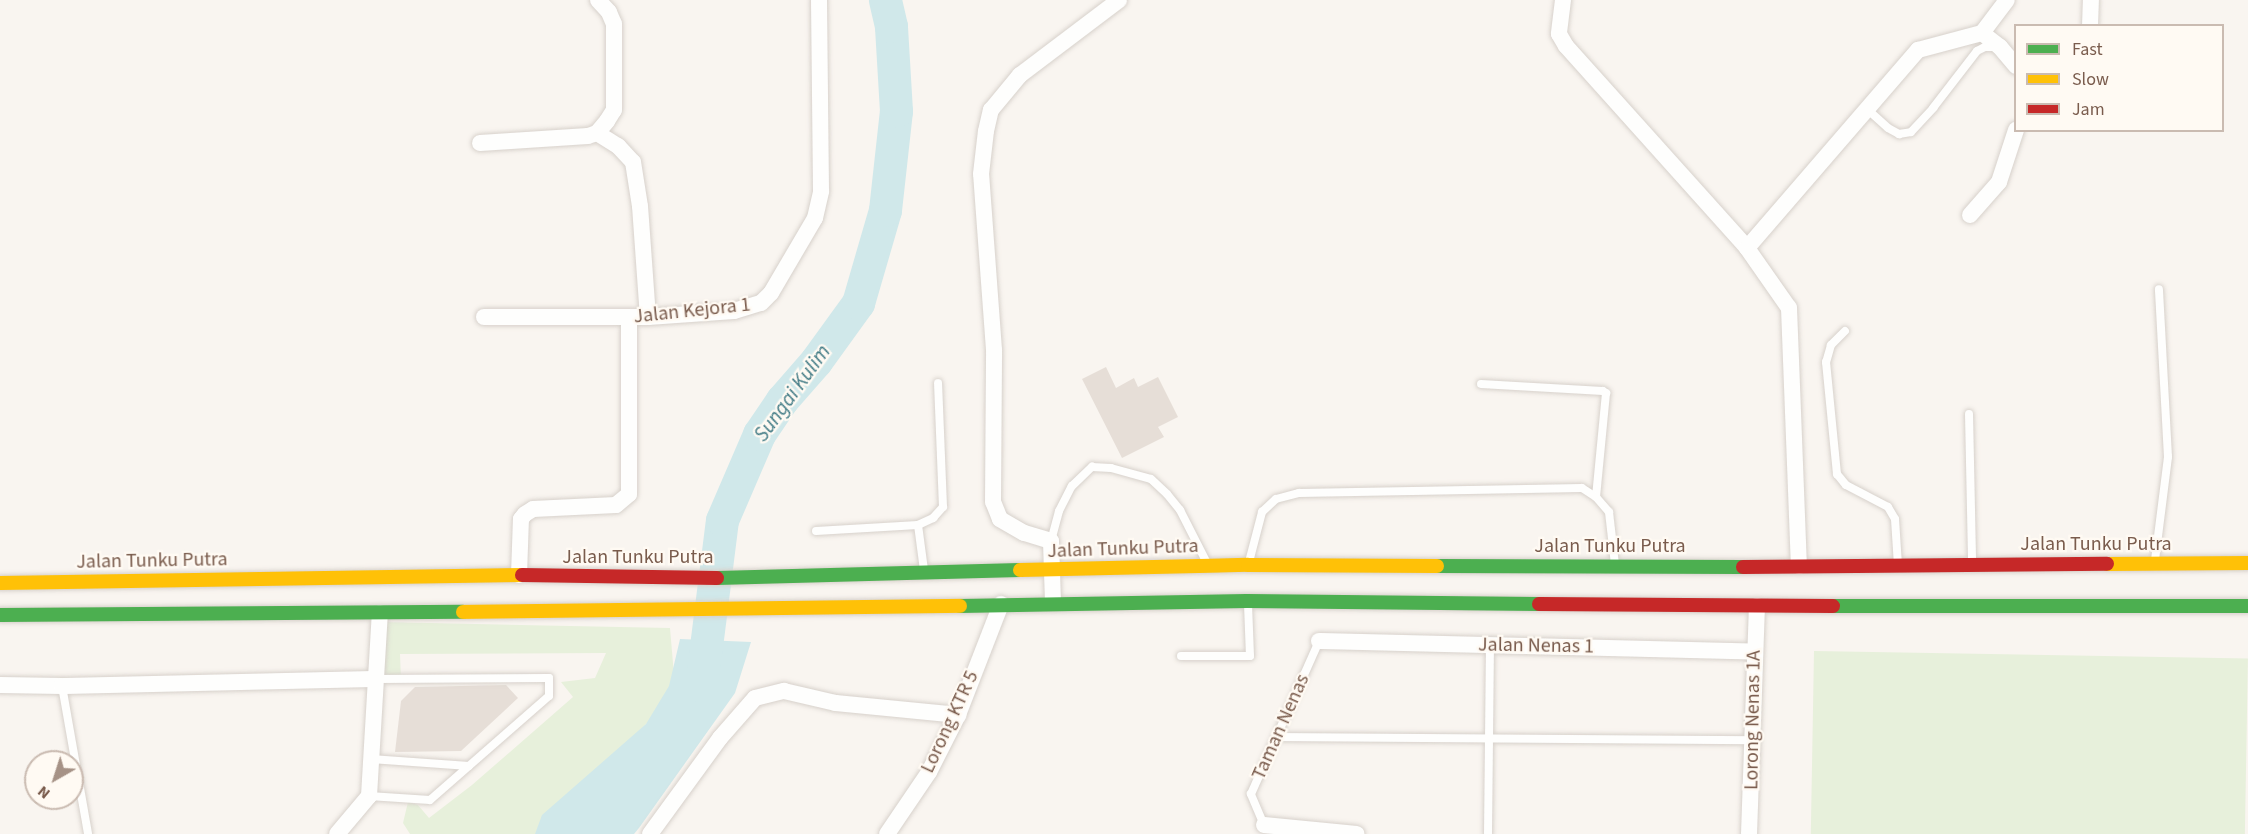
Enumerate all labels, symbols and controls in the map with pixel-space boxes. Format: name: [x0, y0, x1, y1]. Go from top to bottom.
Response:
legend: [2014, 24, 2224, 132]
text: Fast: [2072, 37, 2103, 62]
text: Slow: [2072, 67, 2109, 92]
text: Jam: [2072, 97, 2105, 122]
street label: Jalan Kejora 1: [632, 293, 752, 329]
water label: Sungai Kulim: [748, 340, 836, 446]
street label: Jalan Tunku Putra: [2020, 532, 2172, 556]
street label: Jalan Tunku Putra: [1047, 534, 1199, 564]
street label: Jalan Tunku Putra: [1534, 534, 1686, 558]
street label: Jalan Tunku Putra: [562, 545, 714, 569]
street label: Jalan Tunku Putra: [76, 548, 228, 574]
street label: Jalan Nenas 1: [1478, 633, 1594, 659]
street label: Lorong Nenas 1A: [1740, 650, 1766, 790]
street label: Lorong KTR 5: [916, 667, 984, 777]
street label: Taman Nenas: [1247, 670, 1315, 784]
north arrow: [24, 750, 84, 810]
text: N: [33, 781, 55, 804]

